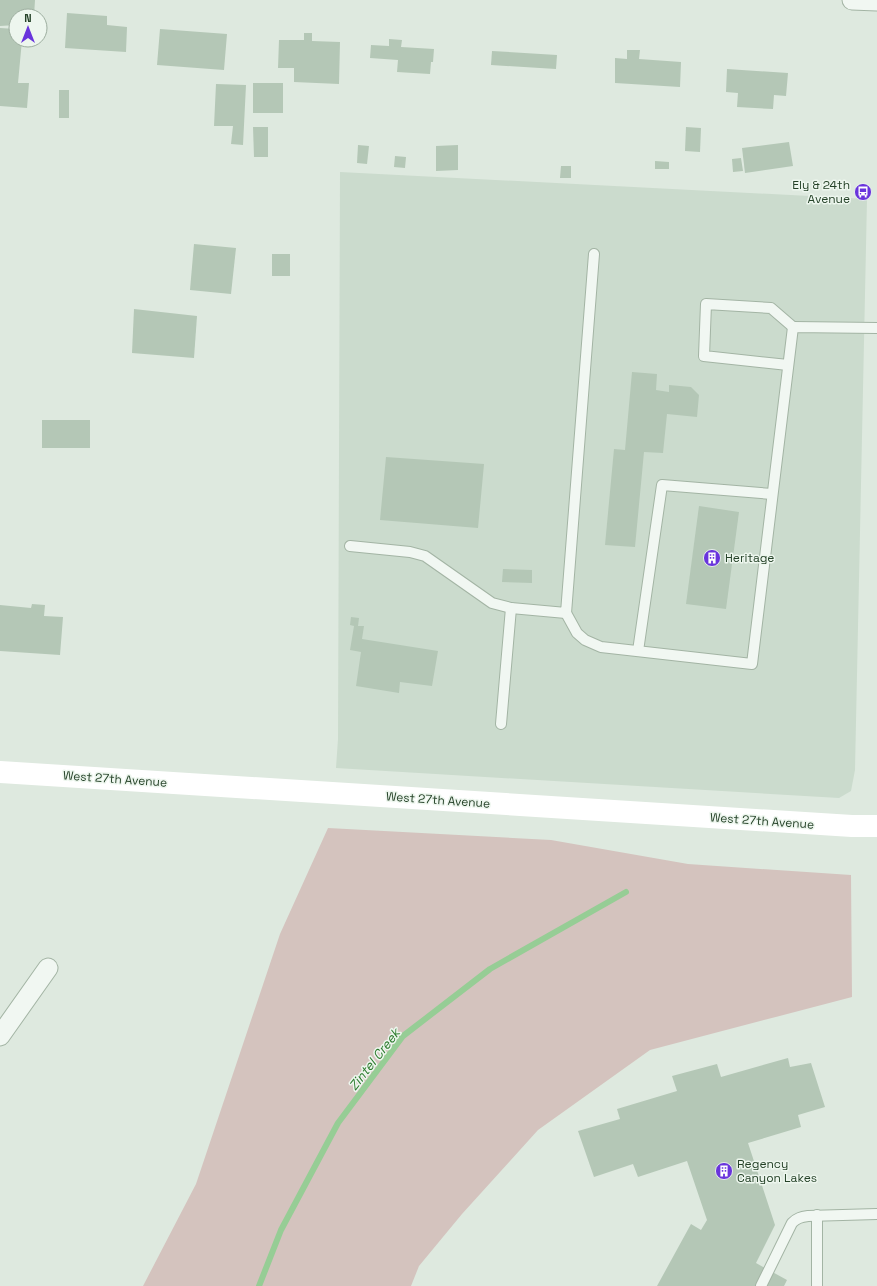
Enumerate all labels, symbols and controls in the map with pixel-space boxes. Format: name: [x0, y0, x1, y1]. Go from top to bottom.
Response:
north arrow: [8, 8, 48, 48]
text: N: [24, 11, 32, 25]
place label: Ely & 24th Avenue: [792, 177, 850, 207]
bus stop icon: Ely & 24th Avenue: [853, 182, 873, 202]
building icon: Heritage: [702, 548, 722, 568]
place label: Heritage: [725, 550, 774, 566]
street label: West 27th Avenue: [62, 767, 168, 791]
street label: West 27th Avenue: [385, 788, 491, 812]
street label: West 27th Avenue: [709, 809, 815, 833]
water label: Zintel Creek: [345, 1023, 405, 1094]
place label: Regency Canyon Lakes: [737, 1156, 817, 1186]
building icon: Regency Canyon Lakes: [714, 1161, 734, 1181]

